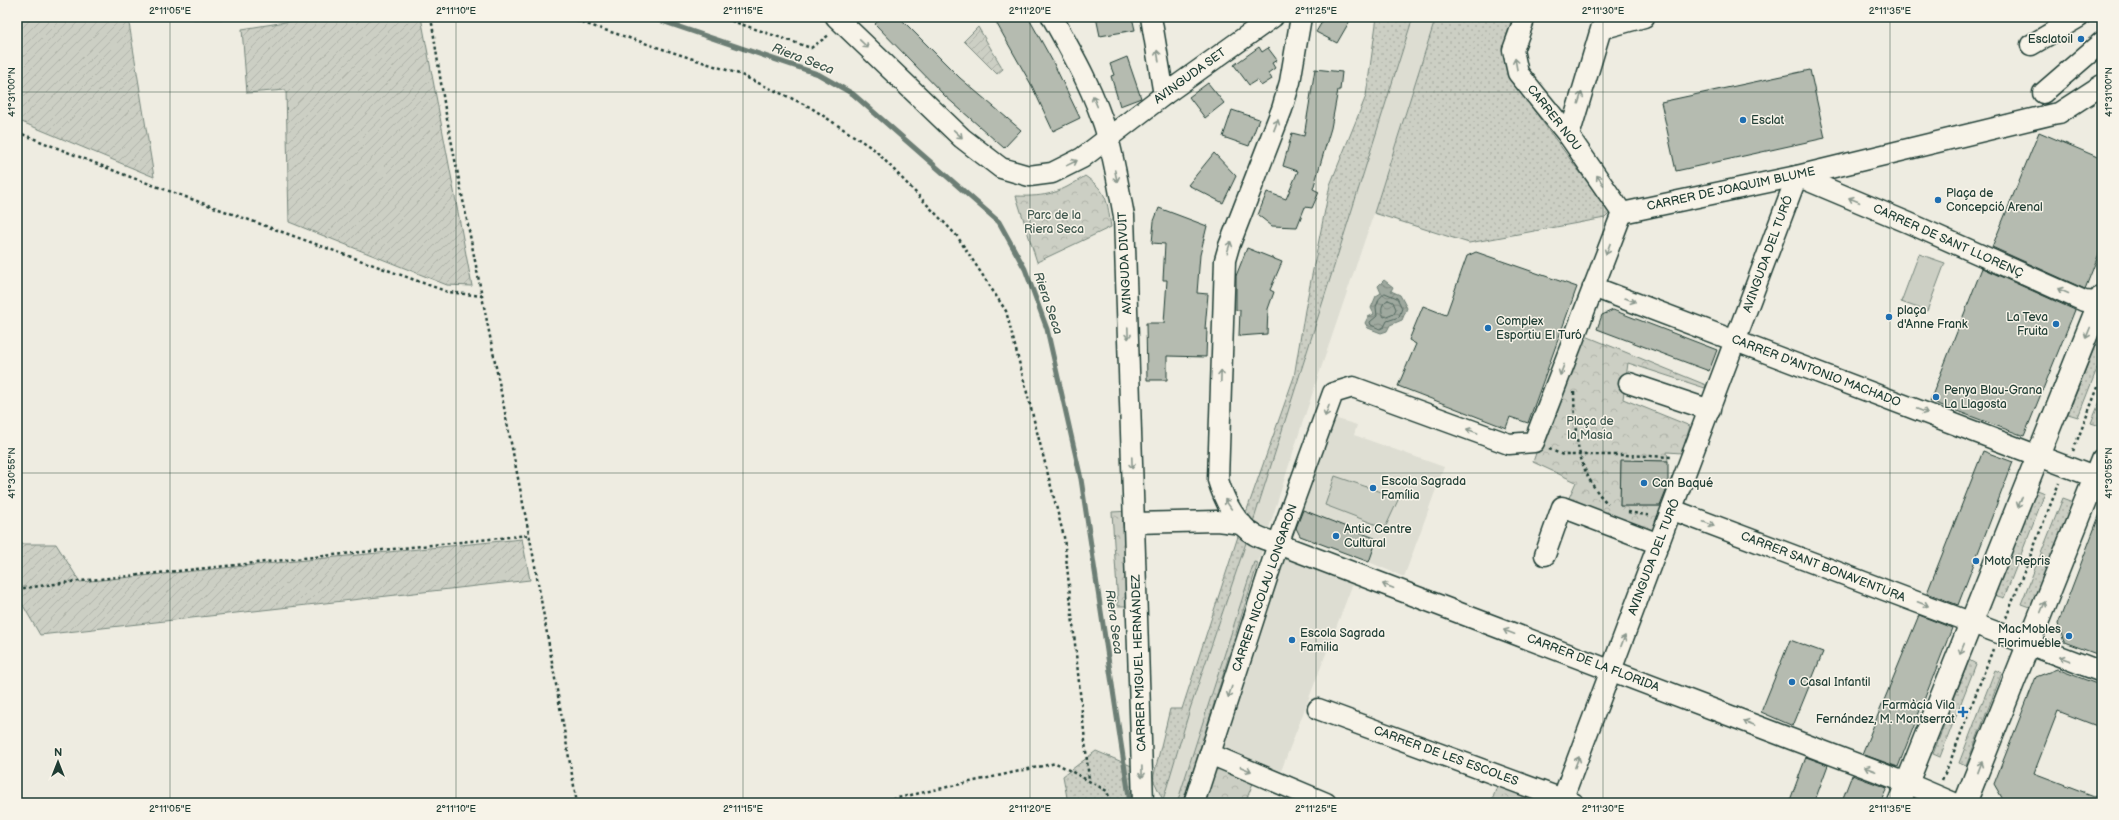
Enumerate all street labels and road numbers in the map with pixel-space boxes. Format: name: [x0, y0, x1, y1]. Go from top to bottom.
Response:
street label: AVINGUDA SET: [1151, 44, 1230, 107]
street label: CARRER NOU: [1524, 82, 1584, 154]
street label: CARRER DE JOAQUIM BLUME: [1646, 164, 1817, 214]
street label: AVINGUDA DEL TURÓ: [1738, 193, 1796, 315]
street label: CARRER DE SANT LLORENÇ: [1871, 201, 2026, 281]
street label: AVINGUDA DIVUIT: [1115, 210, 1135, 315]
street label: CARRER D'ANTONIO MACHADO: [1729, 332, 1903, 410]
street label: AVINGUDA DEL TURÓ: [1623, 496, 1683, 617]
street label: CARRER NICOLAU LONGARON: [1229, 502, 1301, 674]
street label: CARRER SANT BONAVENTURA: [1738, 529, 1908, 606]
street label: CARRER MIGUEL HERNÁNDEZ: [1126, 574, 1150, 752]
street label: CARRER DE LA FLORIDA: [1525, 631, 1662, 695]
street label: CARRER DE LES ESCOLES: [1372, 723, 1520, 789]

